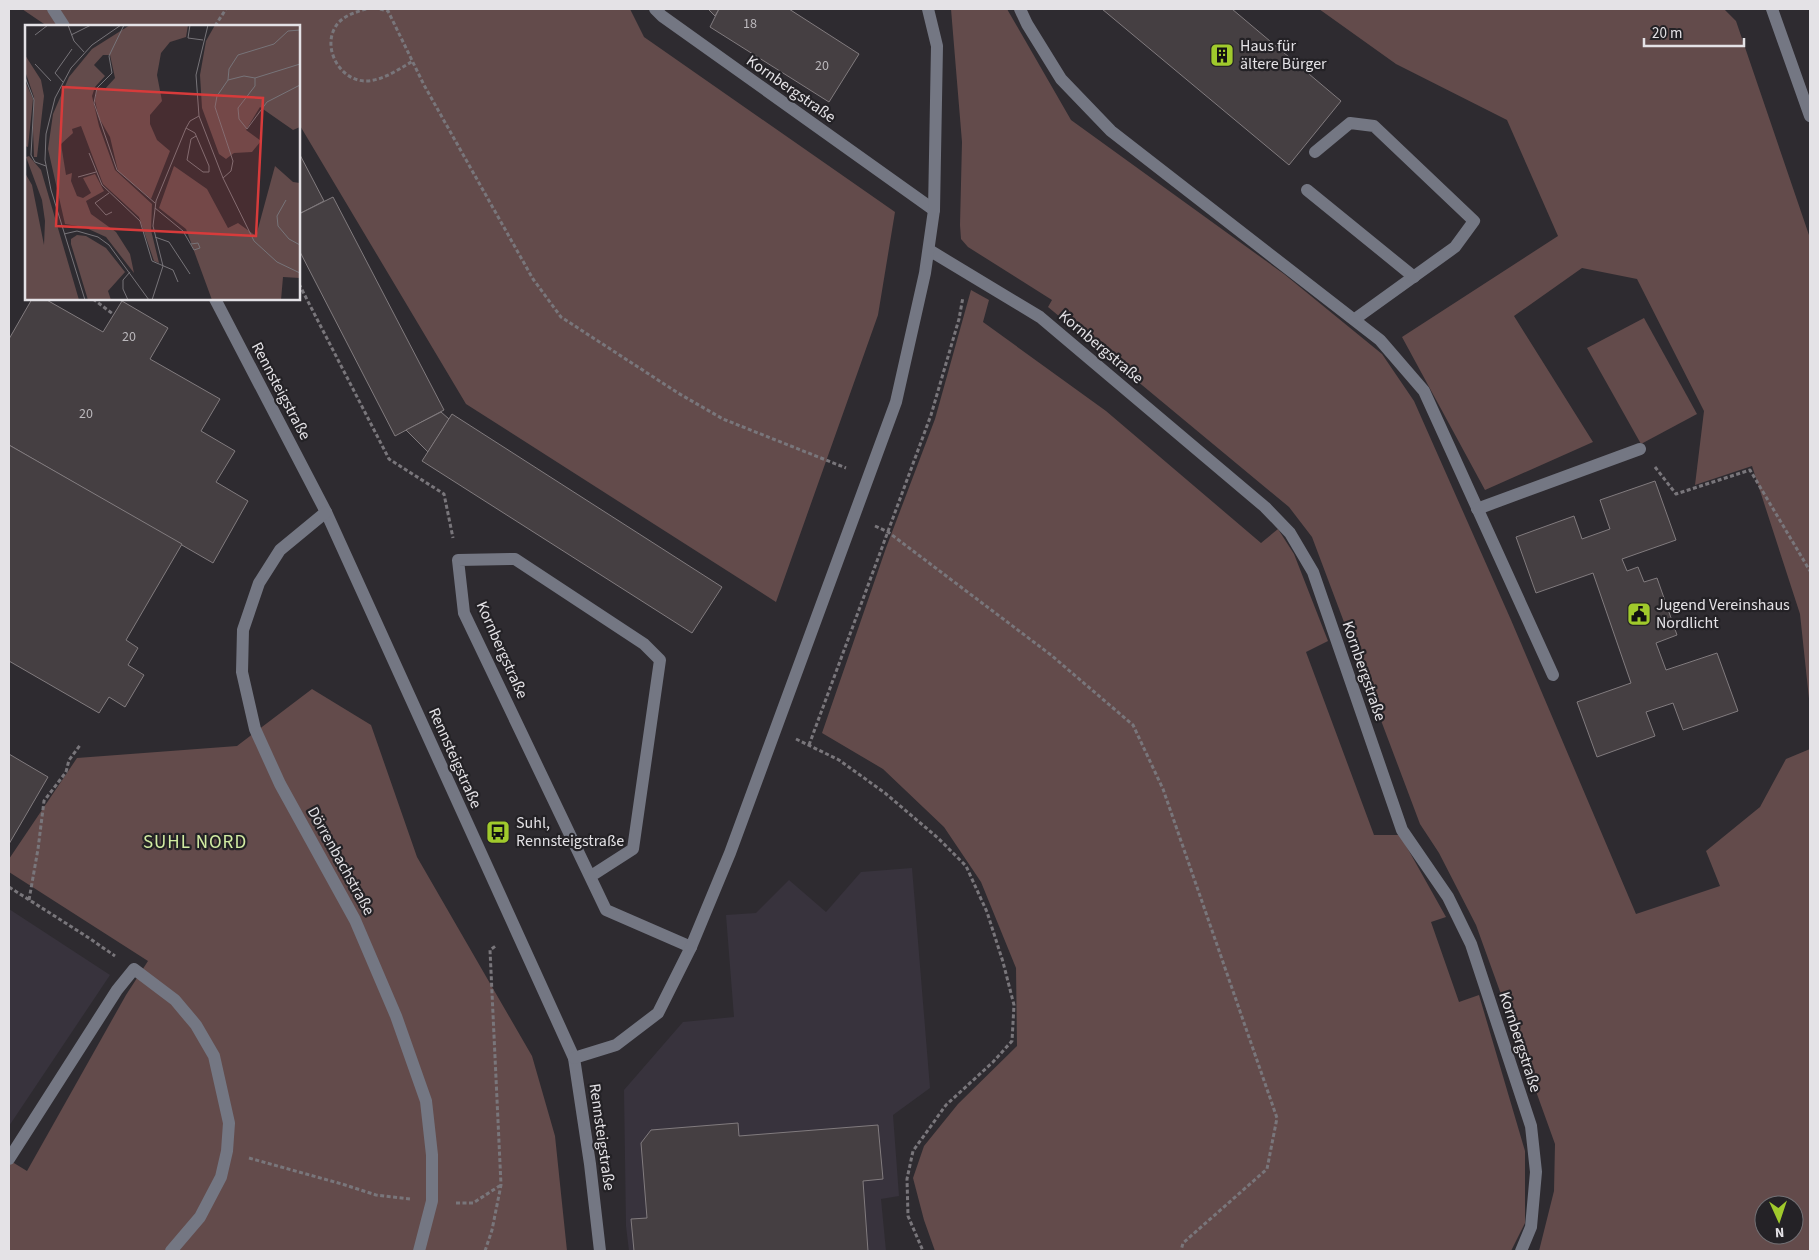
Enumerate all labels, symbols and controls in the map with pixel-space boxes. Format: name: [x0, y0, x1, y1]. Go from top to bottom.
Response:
house number: 18: [743, 14, 757, 34]
scale bar: [1644, 15, 1744, 47]
text: 20 m: [1652, 23, 1682, 44]
inset map: [25, 25, 300, 300]
place label: Haus für ältere Bürger: [1240, 35, 1327, 75]
building icon: Haus für ältere Bürger: [1209, 42, 1235, 68]
street label: Kornbergstraße: [742, 50, 840, 128]
house number: 20: [815, 56, 829, 76]
street label: Kornbergstraße: [1054, 305, 1148, 389]
house number: 20: [122, 327, 136, 347]
street label: Rennsteigstraße: [246, 338, 316, 444]
house number: 20: [79, 404, 93, 424]
place label: Jugend Vereinshaus Nordlicht: [1656, 594, 1790, 634]
street label: Kornbergstraße: [471, 598, 533, 702]
public building icon: Jugend Vereinshaus Nordlicht: [1626, 601, 1652, 627]
street label: Kornbergstraße: [1337, 618, 1391, 724]
street label: Rennsteigstraße: [423, 704, 487, 812]
street label: Dörrenbachstraße: [302, 803, 380, 919]
place label: Suhl, Rennsteigstraße: [516, 812, 624, 852]
bus stop icon: Suhl, Rennsteigstraße: [485, 819, 511, 845]
district label: SUHL NORD: [143, 829, 247, 856]
street label: Kornbergstraße: [1493, 989, 1547, 1095]
street label: Rennsteigstraße: [584, 1082, 620, 1192]
north arrow: [1754, 1195, 1804, 1245]
text: N: [1774, 1222, 1785, 1242]

